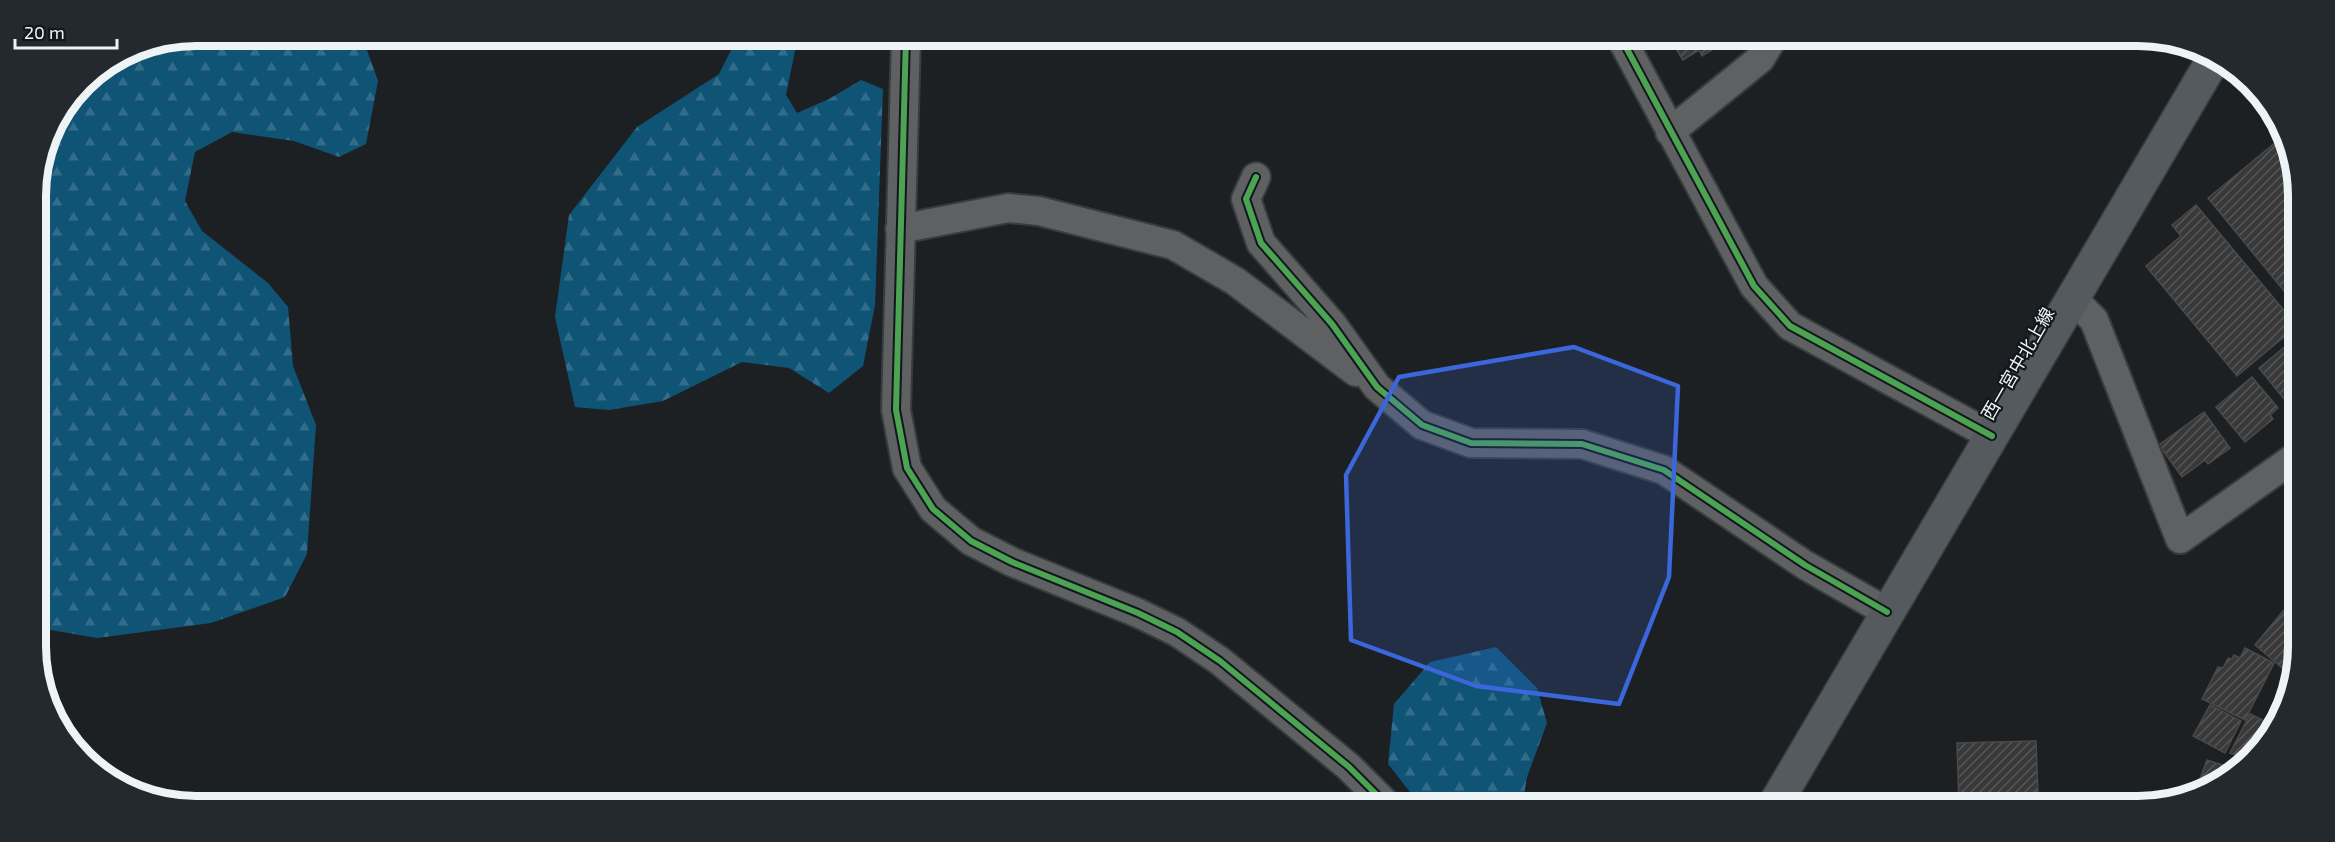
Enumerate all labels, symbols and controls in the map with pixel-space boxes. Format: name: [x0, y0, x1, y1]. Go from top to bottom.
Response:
scale bar: [15, 12, 117, 50]
text: 20 m: [24, 21, 65, 43]
street label: 西一宮中北上線: [1976, 303, 2058, 424]

